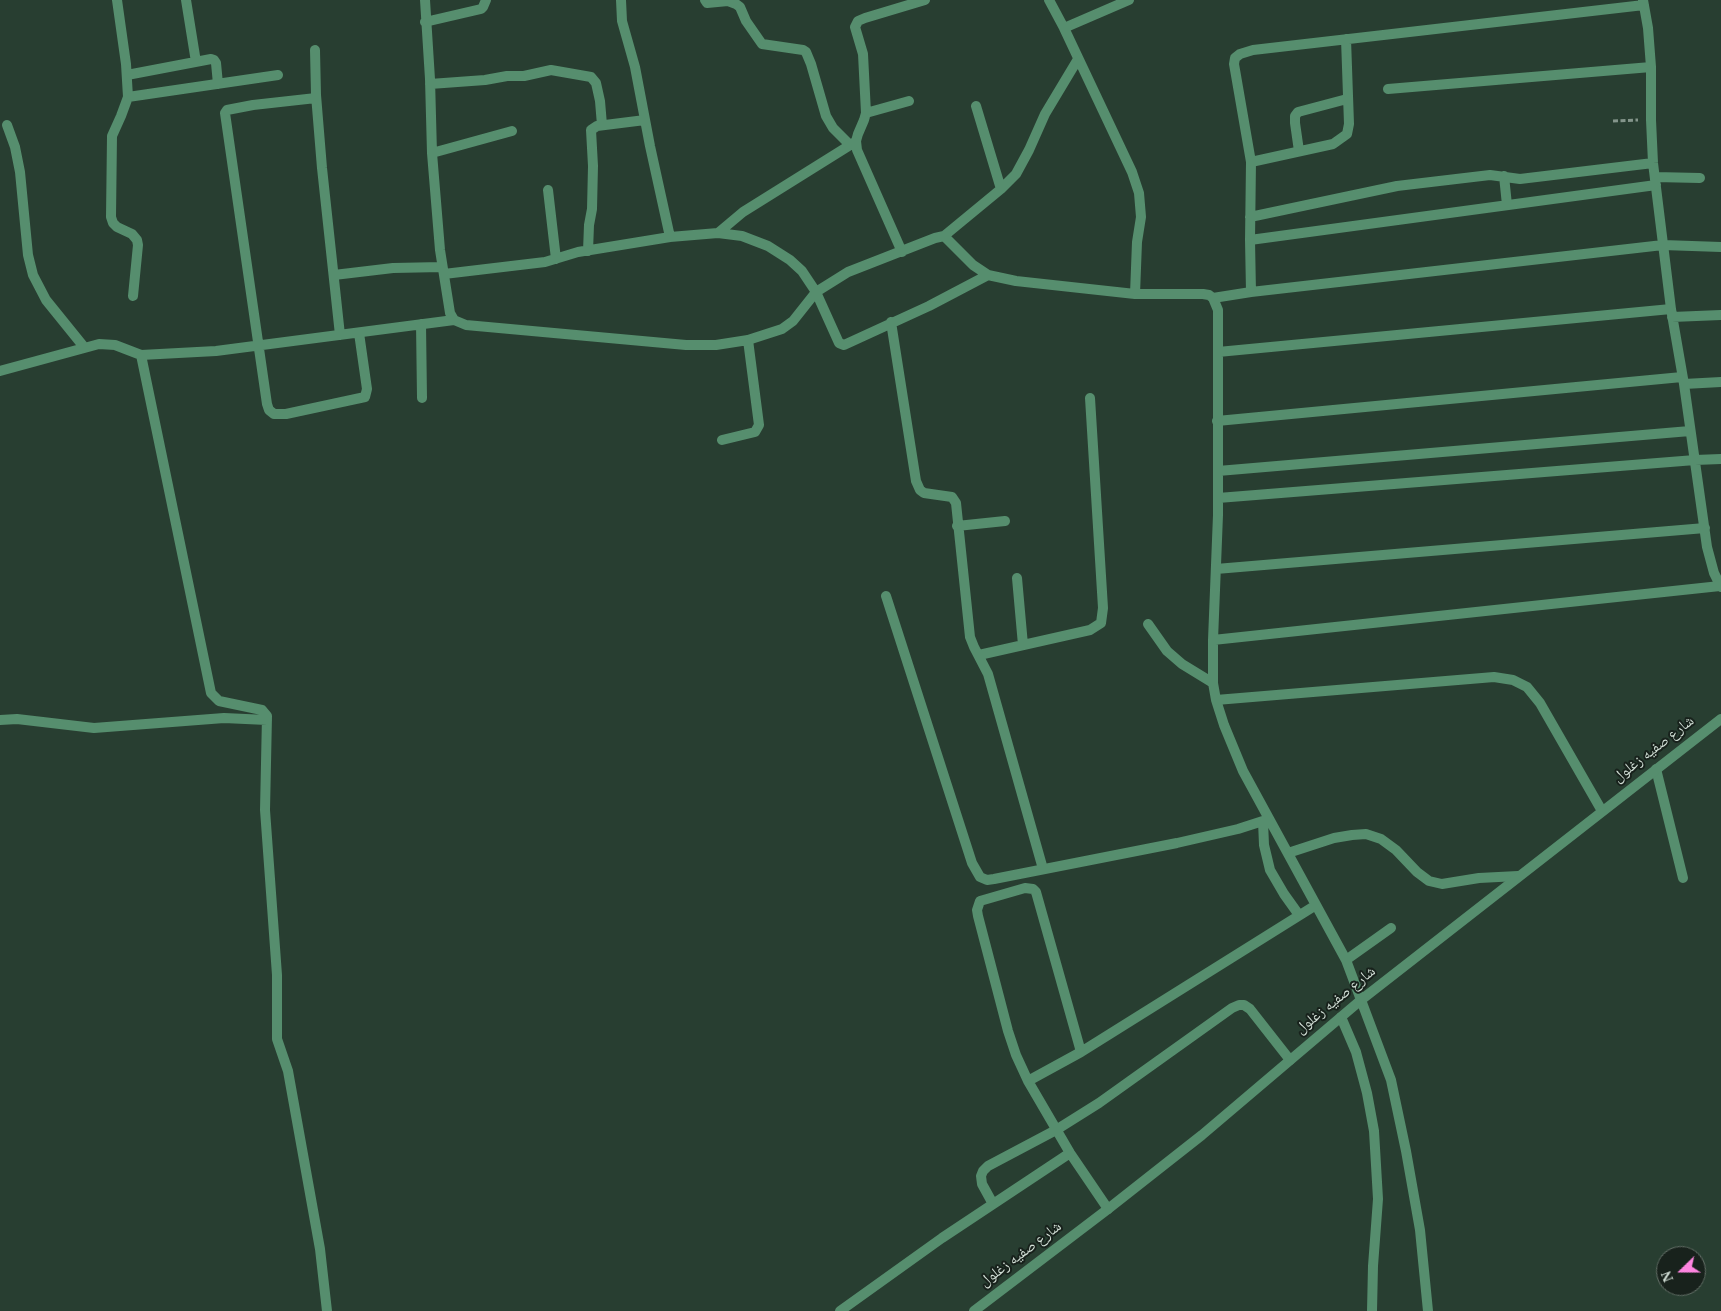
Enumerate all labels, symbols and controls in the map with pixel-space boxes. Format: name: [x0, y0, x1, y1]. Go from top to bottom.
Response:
street label: شارع صفيه زغلول: [1611, 714, 1699, 788]
street label: شارع صفيه زغلول: [1293, 964, 1381, 1040]
street label: شارع صفيه زغلول: [977, 1219, 1067, 1293]
north arrow: [1656, 1246, 1706, 1296]
text: N: [1659, 1269, 1676, 1284]

